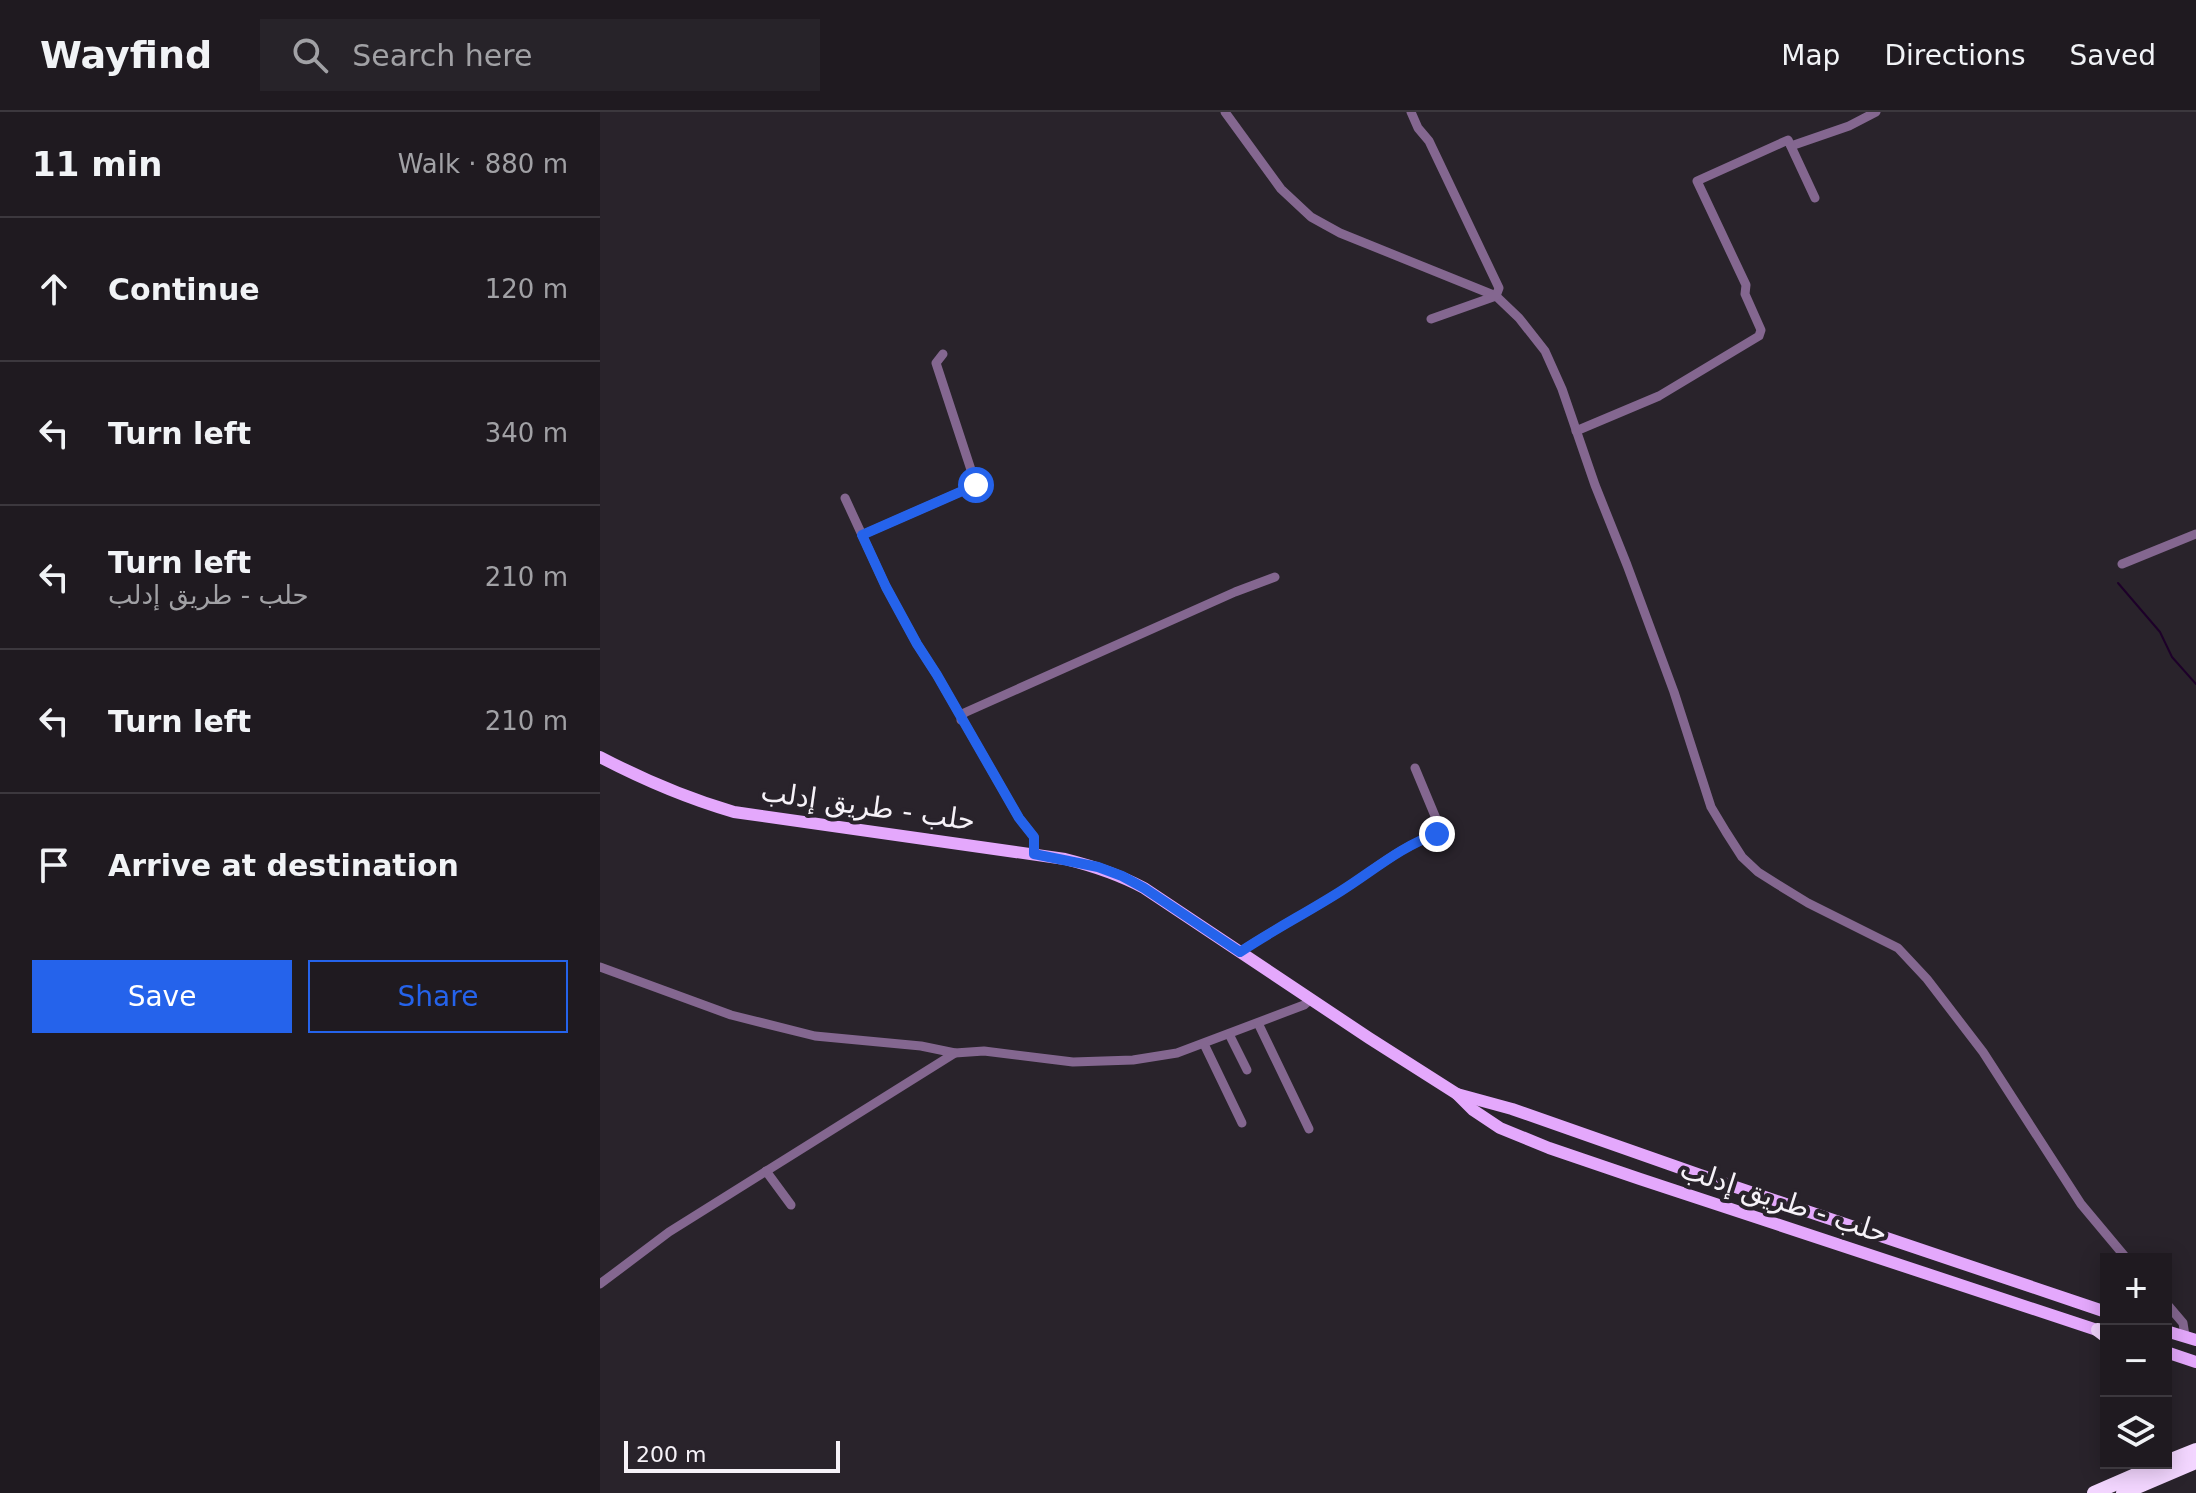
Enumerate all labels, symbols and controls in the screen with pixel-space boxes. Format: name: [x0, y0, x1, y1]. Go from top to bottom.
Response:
search box: [260, 19, 820, 91]
text: Wayfind: [40, 33, 212, 77]
icon: search: [288, 33, 332, 77]
text: Search here: [352, 38, 532, 73]
text: Map: [1781, 39, 1840, 72]
text: Directions: [1884, 39, 2025, 72]
text: Saved: [2069, 39, 2156, 72]
text: 11 min: [32, 144, 162, 184]
text: Walk · 880 m: [398, 149, 568, 179]
icon: ahead: [32, 267, 76, 311]
text: Continue: [108, 272, 260, 307]
text: 120 m: [485, 274, 568, 304]
icon: left: [32, 411, 76, 455]
text: Turn left: [108, 416, 251, 451]
text: 340 m: [485, 418, 568, 448]
route start: [958, 467, 994, 503]
text: Turn left: [108, 545, 251, 580]
icon: left: [32, 555, 76, 599]
text: 210 m: [485, 562, 568, 592]
text: حلب - طريق إدلب: [108, 580, 309, 610]
icon: left: [32, 699, 76, 743]
text: Turn left: [108, 704, 251, 739]
text: 210 m: [485, 706, 568, 736]
street label: حلب - طريق إدلب: [759, 775, 977, 837]
route end: [1419, 816, 1455, 852]
icon: arrive: [32, 843, 76, 887]
text: Arrive at destination: [108, 848, 459, 883]
button: Save: [32, 960, 292, 1033]
button: Share: [308, 960, 568, 1033]
street label: حلب - طريق إدلب: [1676, 1152, 1892, 1250]
map controls: [2100, 1253, 2172, 1469]
button: +: [2100, 1253, 2172, 1325]
button: −: [2100, 1325, 2172, 1397]
button: layers: [2100, 1397, 2172, 1469]
scale bar: [624, 1437, 840, 1473]
text: 200 m: [636, 1442, 706, 1467]

